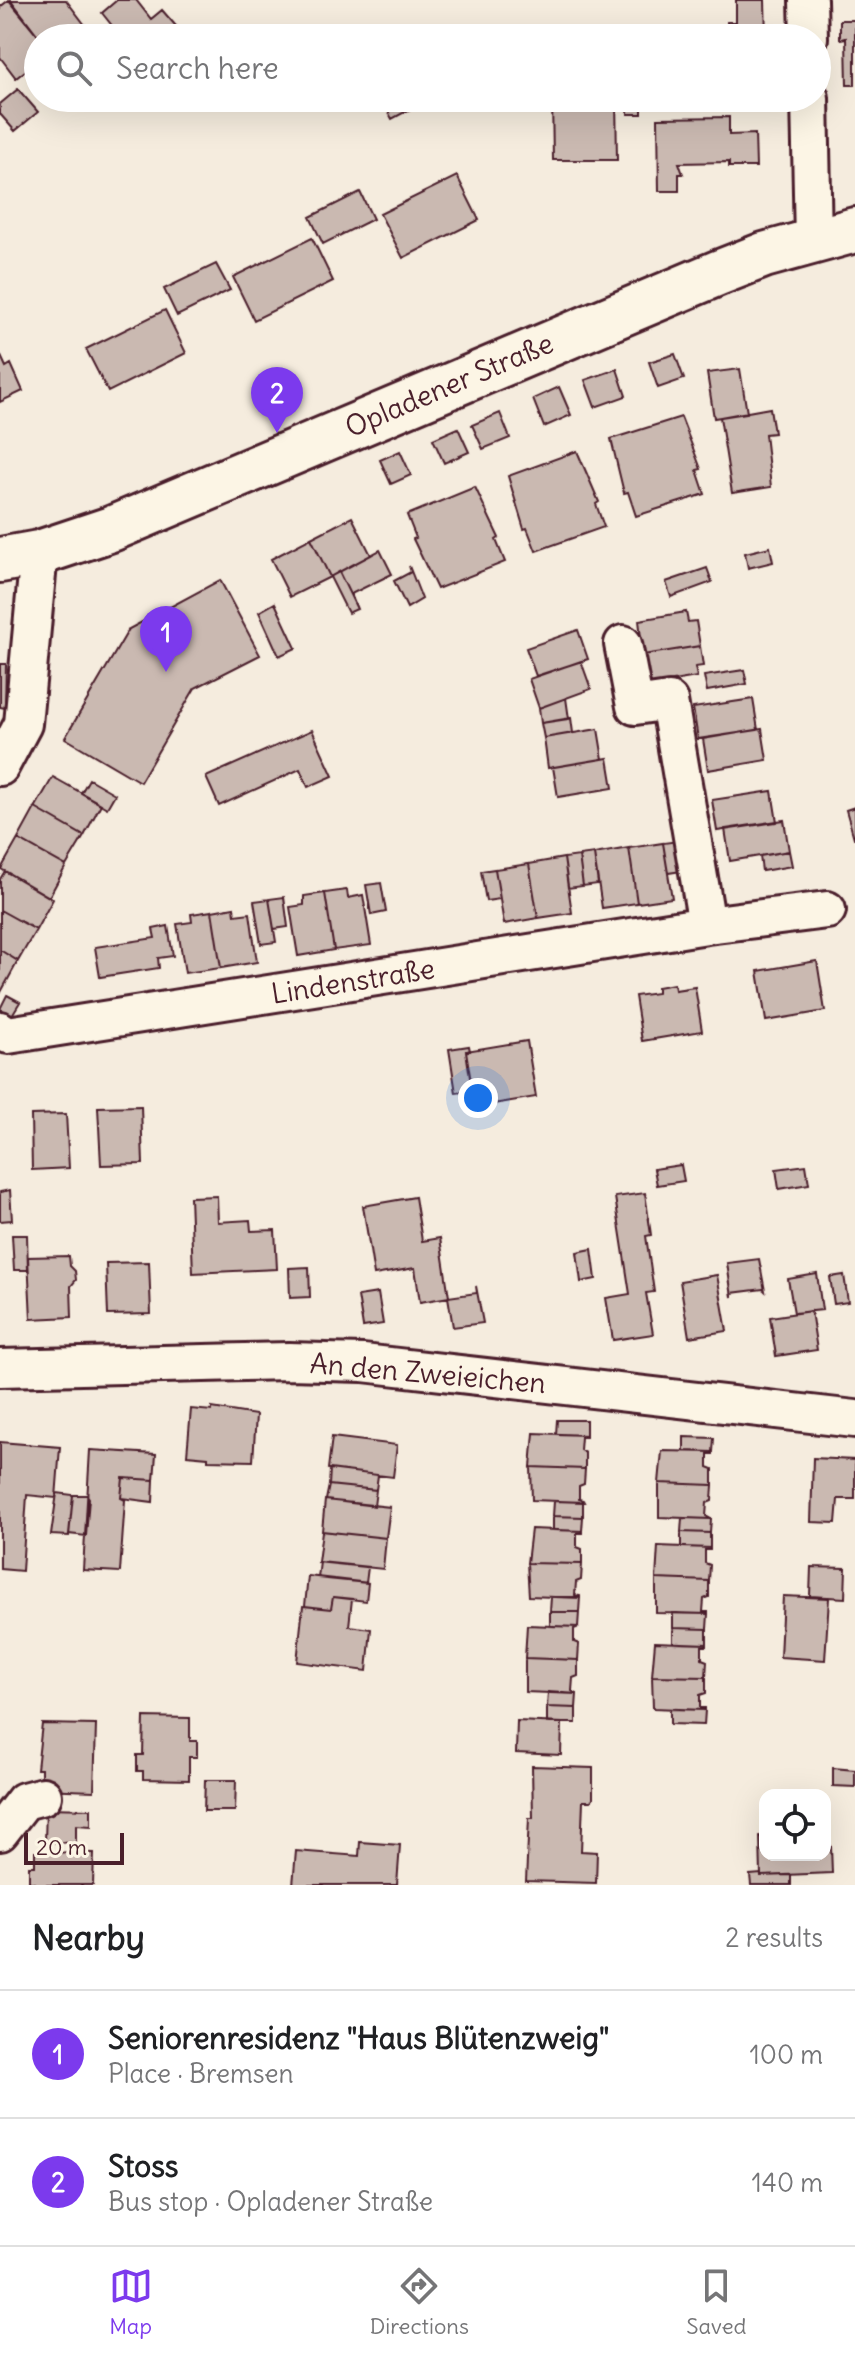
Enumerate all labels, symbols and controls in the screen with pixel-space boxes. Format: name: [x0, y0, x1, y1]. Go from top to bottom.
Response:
search box: [24, 24, 831, 112]
icon: search: [52, 46, 96, 90]
text: Search here: [116, 49, 279, 87]
street label: Opladener Straße: [340, 325, 558, 445]
pin: 2: [251, 367, 303, 433]
pin: 1: [140, 606, 192, 672]
street label: Lindenstraße: [269, 950, 437, 1012]
your location: [458, 1078, 498, 1118]
street label: An den Zweieichen: [309, 1345, 547, 1401]
map controls: [759, 1789, 831, 1861]
button: locate: [759, 1789, 831, 1861]
scale bar: [24, 1829, 124, 1865]
text: 20 m: [36, 1833, 87, 1861]
text: Nearby: [32, 1916, 145, 1959]
text: 2 results: [725, 1921, 823, 1954]
text: Seniorenresidenz "Haus Blütenzweig": [108, 2019, 609, 2057]
text: 1: [53, 2038, 63, 2071]
text: 100 m: [749, 2038, 823, 2071]
text: Place · Bremsen: [108, 2057, 294, 2090]
text: Stoss: [108, 2147, 178, 2185]
text: 2: [51, 2166, 65, 2199]
text: 140 m: [752, 2166, 823, 2199]
text: Bus stop · Opladener Straße: [108, 2185, 433, 2218]
tab: Map: [109, 2264, 153, 2340]
tab: Directions: [370, 2264, 469, 2340]
tab: Saved: [686, 2264, 746, 2340]

